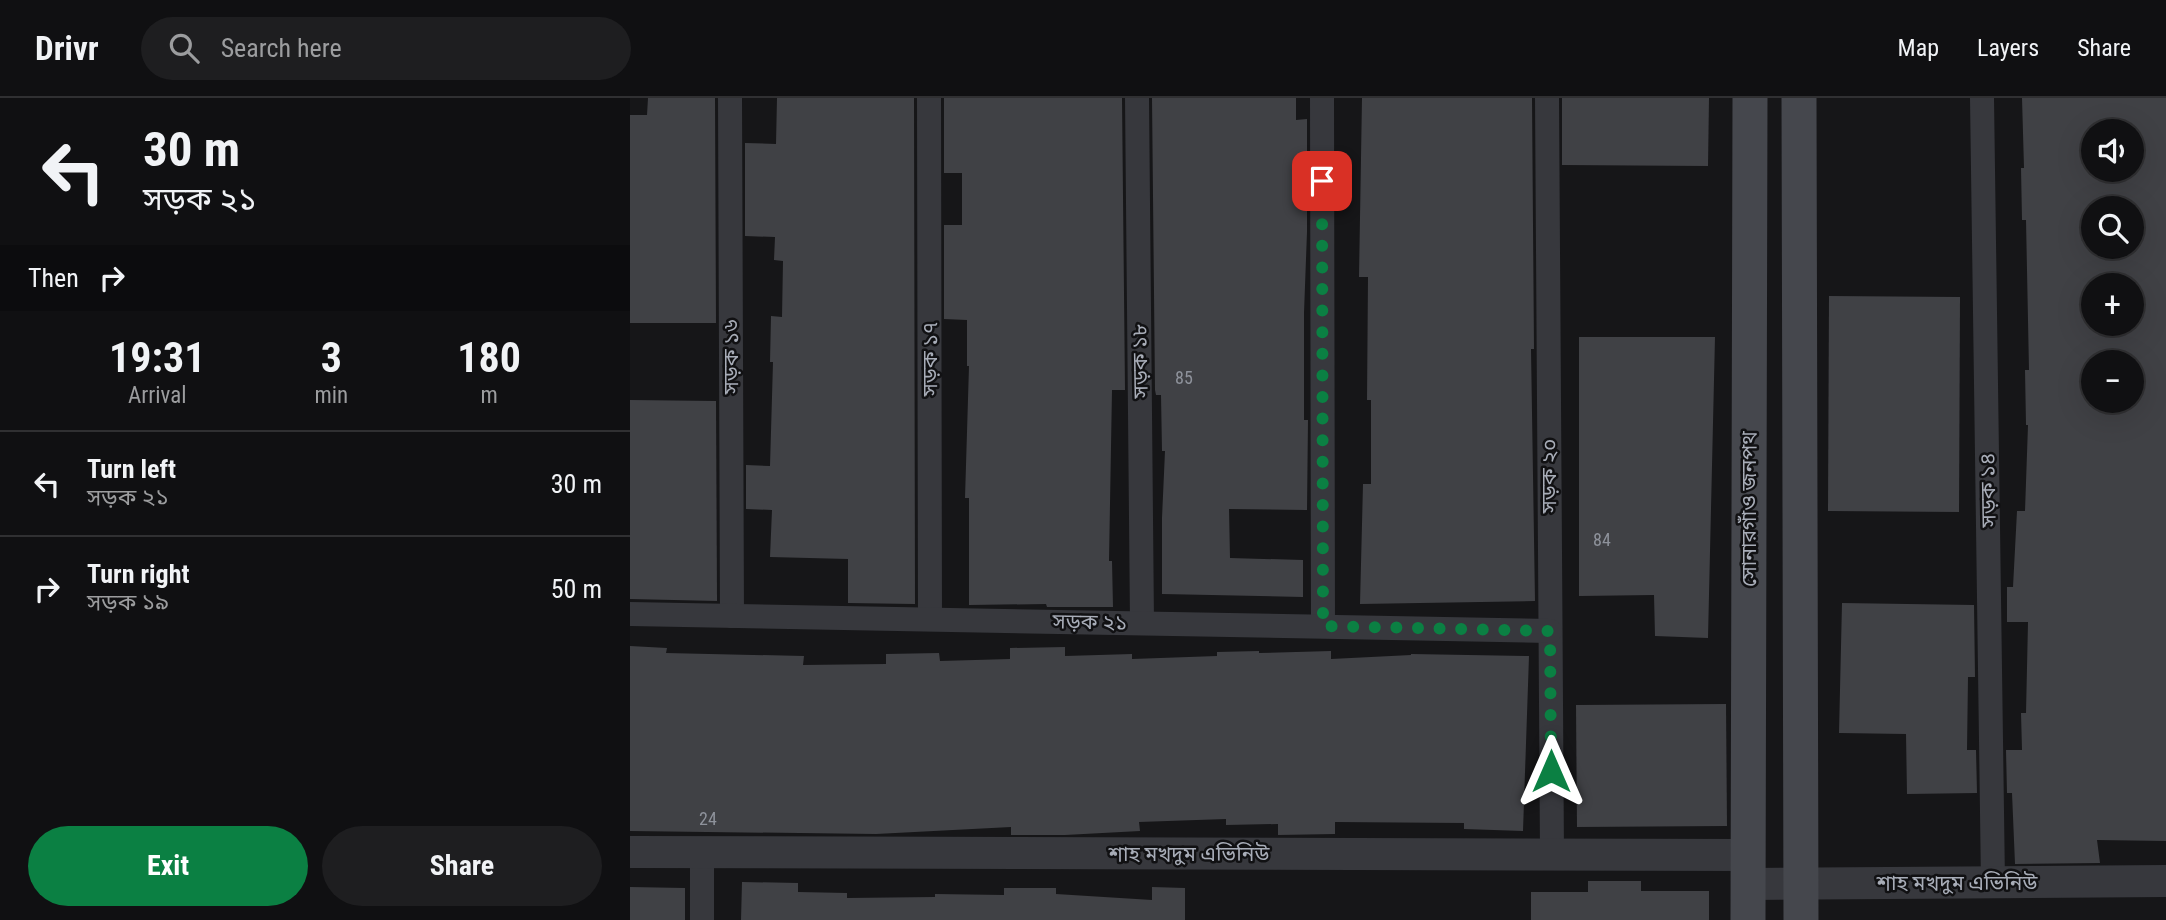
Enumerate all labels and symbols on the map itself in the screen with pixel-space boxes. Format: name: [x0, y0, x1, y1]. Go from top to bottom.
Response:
pin: [1292, 151, 1352, 211]
street label: সড়ক ১৬: [719, 320, 743, 395]
street label: সড়ক ১৭: [918, 322, 942, 397]
street label: সড়ক ১৮: [1127, 323, 1153, 400]
house number: 85: [1175, 367, 1193, 388]
street label: সোনারগাঁও জনপথ: [1737, 431, 1761, 587]
street label: সড়ক ২০: [1537, 439, 1561, 514]
street label: সড়ক ১৪: [1975, 452, 2001, 529]
house number: 84: [1593, 529, 1611, 550]
street label: সড়ক ২১: [1051, 609, 1128, 635]
position arrow: [1514, 734, 1588, 808]
house number: 24: [699, 808, 717, 829]
street label: শাহ মখদুম এভিনিউ: [1108, 842, 1270, 866]
street label: শাহ মখদুম এভিনিউ: [1876, 871, 2038, 895]

